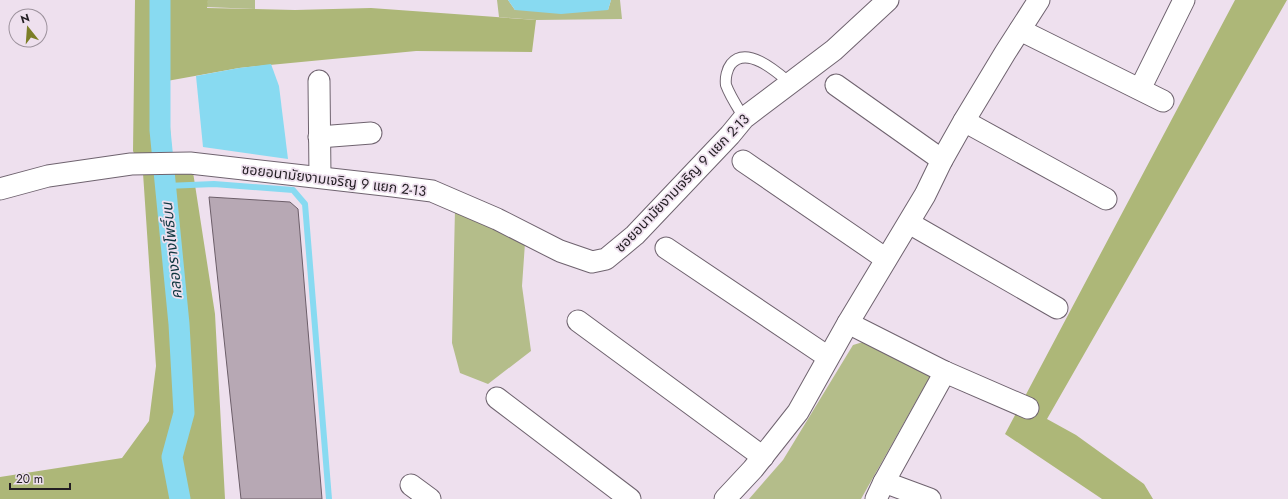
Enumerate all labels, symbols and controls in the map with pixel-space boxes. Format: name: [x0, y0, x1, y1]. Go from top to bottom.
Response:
north arrow: [8, 8, 48, 48]
text: N: [19, 10, 32, 27]
street label: ซอยอนามัยงามเจริญ 9 แยก 2-13: [610, 109, 754, 257]
street label: ซอยอนามัยงามเจริญ 9 แยก 2-13: [241, 159, 428, 201]
water label: คลองรางโพธิ์บน: [156, 201, 188, 300]
scale bar: [10, 465, 70, 491]
text: 20 m: [16, 470, 43, 488]

